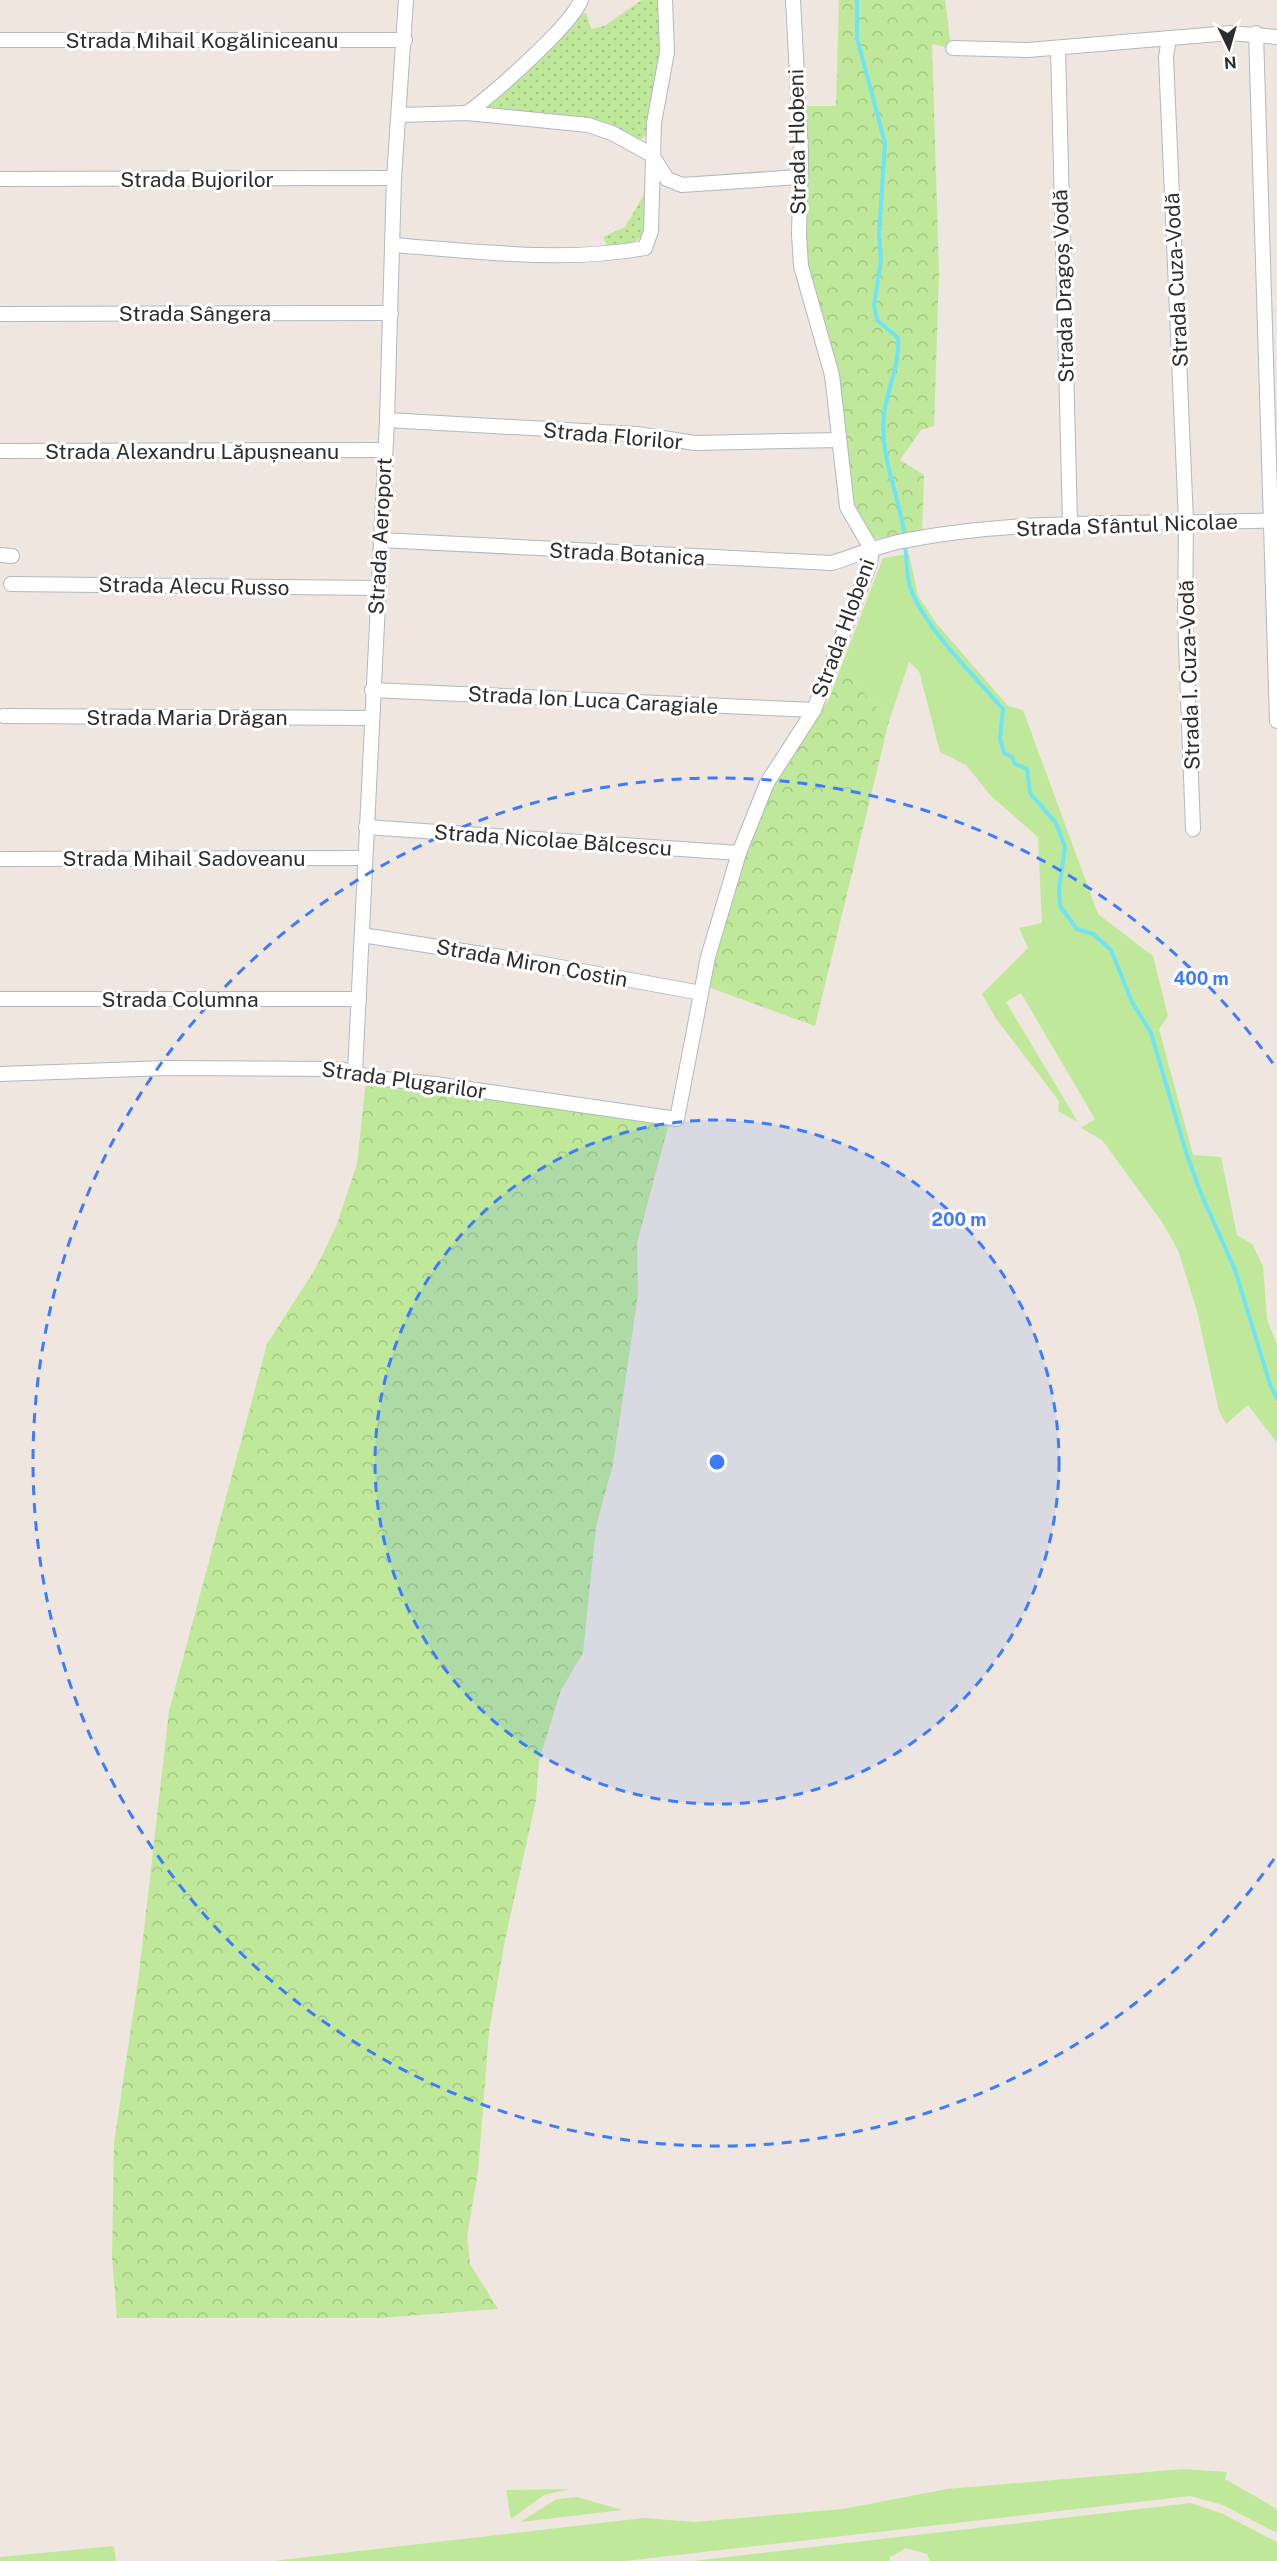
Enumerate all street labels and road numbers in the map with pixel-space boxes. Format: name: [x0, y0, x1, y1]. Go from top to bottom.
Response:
street label: Strada Mihail Kogăliniceanu: [66, 28, 338, 53]
street label: Strada Hlobeni: [783, 69, 811, 215]
street label: Strada Bujorilor: [120, 167, 274, 192]
street label: Strada Dragoș Vodă: [1047, 189, 1079, 383]
street label: Strada Cuza-Vodă: [1159, 192, 1193, 368]
street label: Strada Sângera: [119, 301, 271, 326]
street label: Strada Florilor: [542, 417, 684, 455]
street label: Strada Alexandru Lăpușneanu: [45, 439, 339, 464]
street label: Strada Aeroport: [363, 457, 397, 615]
street label: Strada Sfântul Nicolae: [1016, 509, 1238, 541]
street label: Strada Botanica: [548, 537, 706, 571]
street label: Strada Hlobeni: [806, 555, 880, 701]
street label: Strada Alecu Russo: [98, 572, 290, 600]
street label: Strada I. Cuza-Vodă: [1173, 580, 1205, 770]
street label: Strada Ion Luca Caragiale: [467, 681, 719, 719]
street label: Strada Maria Drăgan: [86, 705, 288, 730]
street label: Strada Nicolae Bălcescu: [433, 819, 673, 861]
street label: Strada Mihail Sadoveanu: [63, 846, 305, 871]
street label: Strada Miron Costin: [434, 934, 630, 992]
street label: Strada Columna: [101, 987, 259, 1012]
street label: Strada Plugarilor: [320, 1056, 488, 1104]

